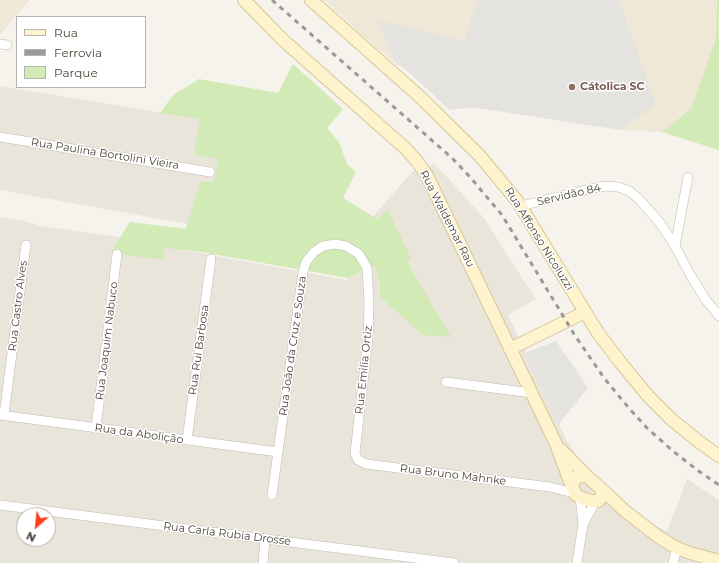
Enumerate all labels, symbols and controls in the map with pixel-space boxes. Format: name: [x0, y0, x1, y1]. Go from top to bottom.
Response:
legend: [16, 16, 146, 88]
text: Rua: [54, 25, 78, 40]
text: Ferrovia: [54, 45, 102, 60]
text: Parque: [54, 65, 98, 80]
place label: Cátolica SC: [580, 80, 645, 94]
marker: Cátolica SC: [567, 82, 577, 92]
street label: Rua Paulina Bortolini Vieira: [30, 136, 180, 172]
street label: Rua Waldemar Rau: [417, 168, 477, 270]
street label: Servidão 84: [536, 181, 602, 209]
street label: Rua Affonso Nicoluzzi: [502, 185, 576, 293]
street label: Rua Castro Alves: [6, 260, 30, 352]
street label: Rua João da Cruz e Souza: [277, 275, 309, 417]
street label: Rua Joaquim Nabuco: [93, 281, 121, 401]
street label: Rua Rui Barbosa: [186, 304, 212, 396]
street label: Rua Emilia Ortiz: [353, 325, 375, 415]
street label: Rua da Abolição: [94, 421, 184, 447]
street label: Rua Bruno Mahnke: [399, 462, 507, 488]
north arrow: [16, 507, 56, 547]
street label: Rua Carla Rubia Drosse: [163, 520, 291, 548]
text: N: [24, 529, 38, 545]

